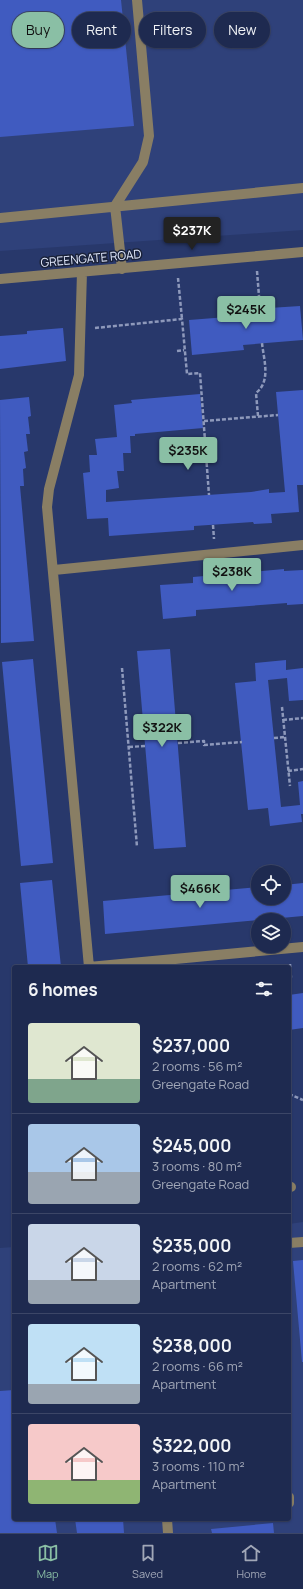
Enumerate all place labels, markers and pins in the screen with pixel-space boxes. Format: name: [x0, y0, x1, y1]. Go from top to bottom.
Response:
pin: $237K: [164, 217, 220, 251]
pin: $245K: [218, 296, 274, 330]
pin: $235K: [160, 437, 216, 471]
pin: $238K: [204, 558, 260, 592]
pin: $322K: [134, 714, 190, 748]
pin: $466K: [172, 875, 228, 909]

